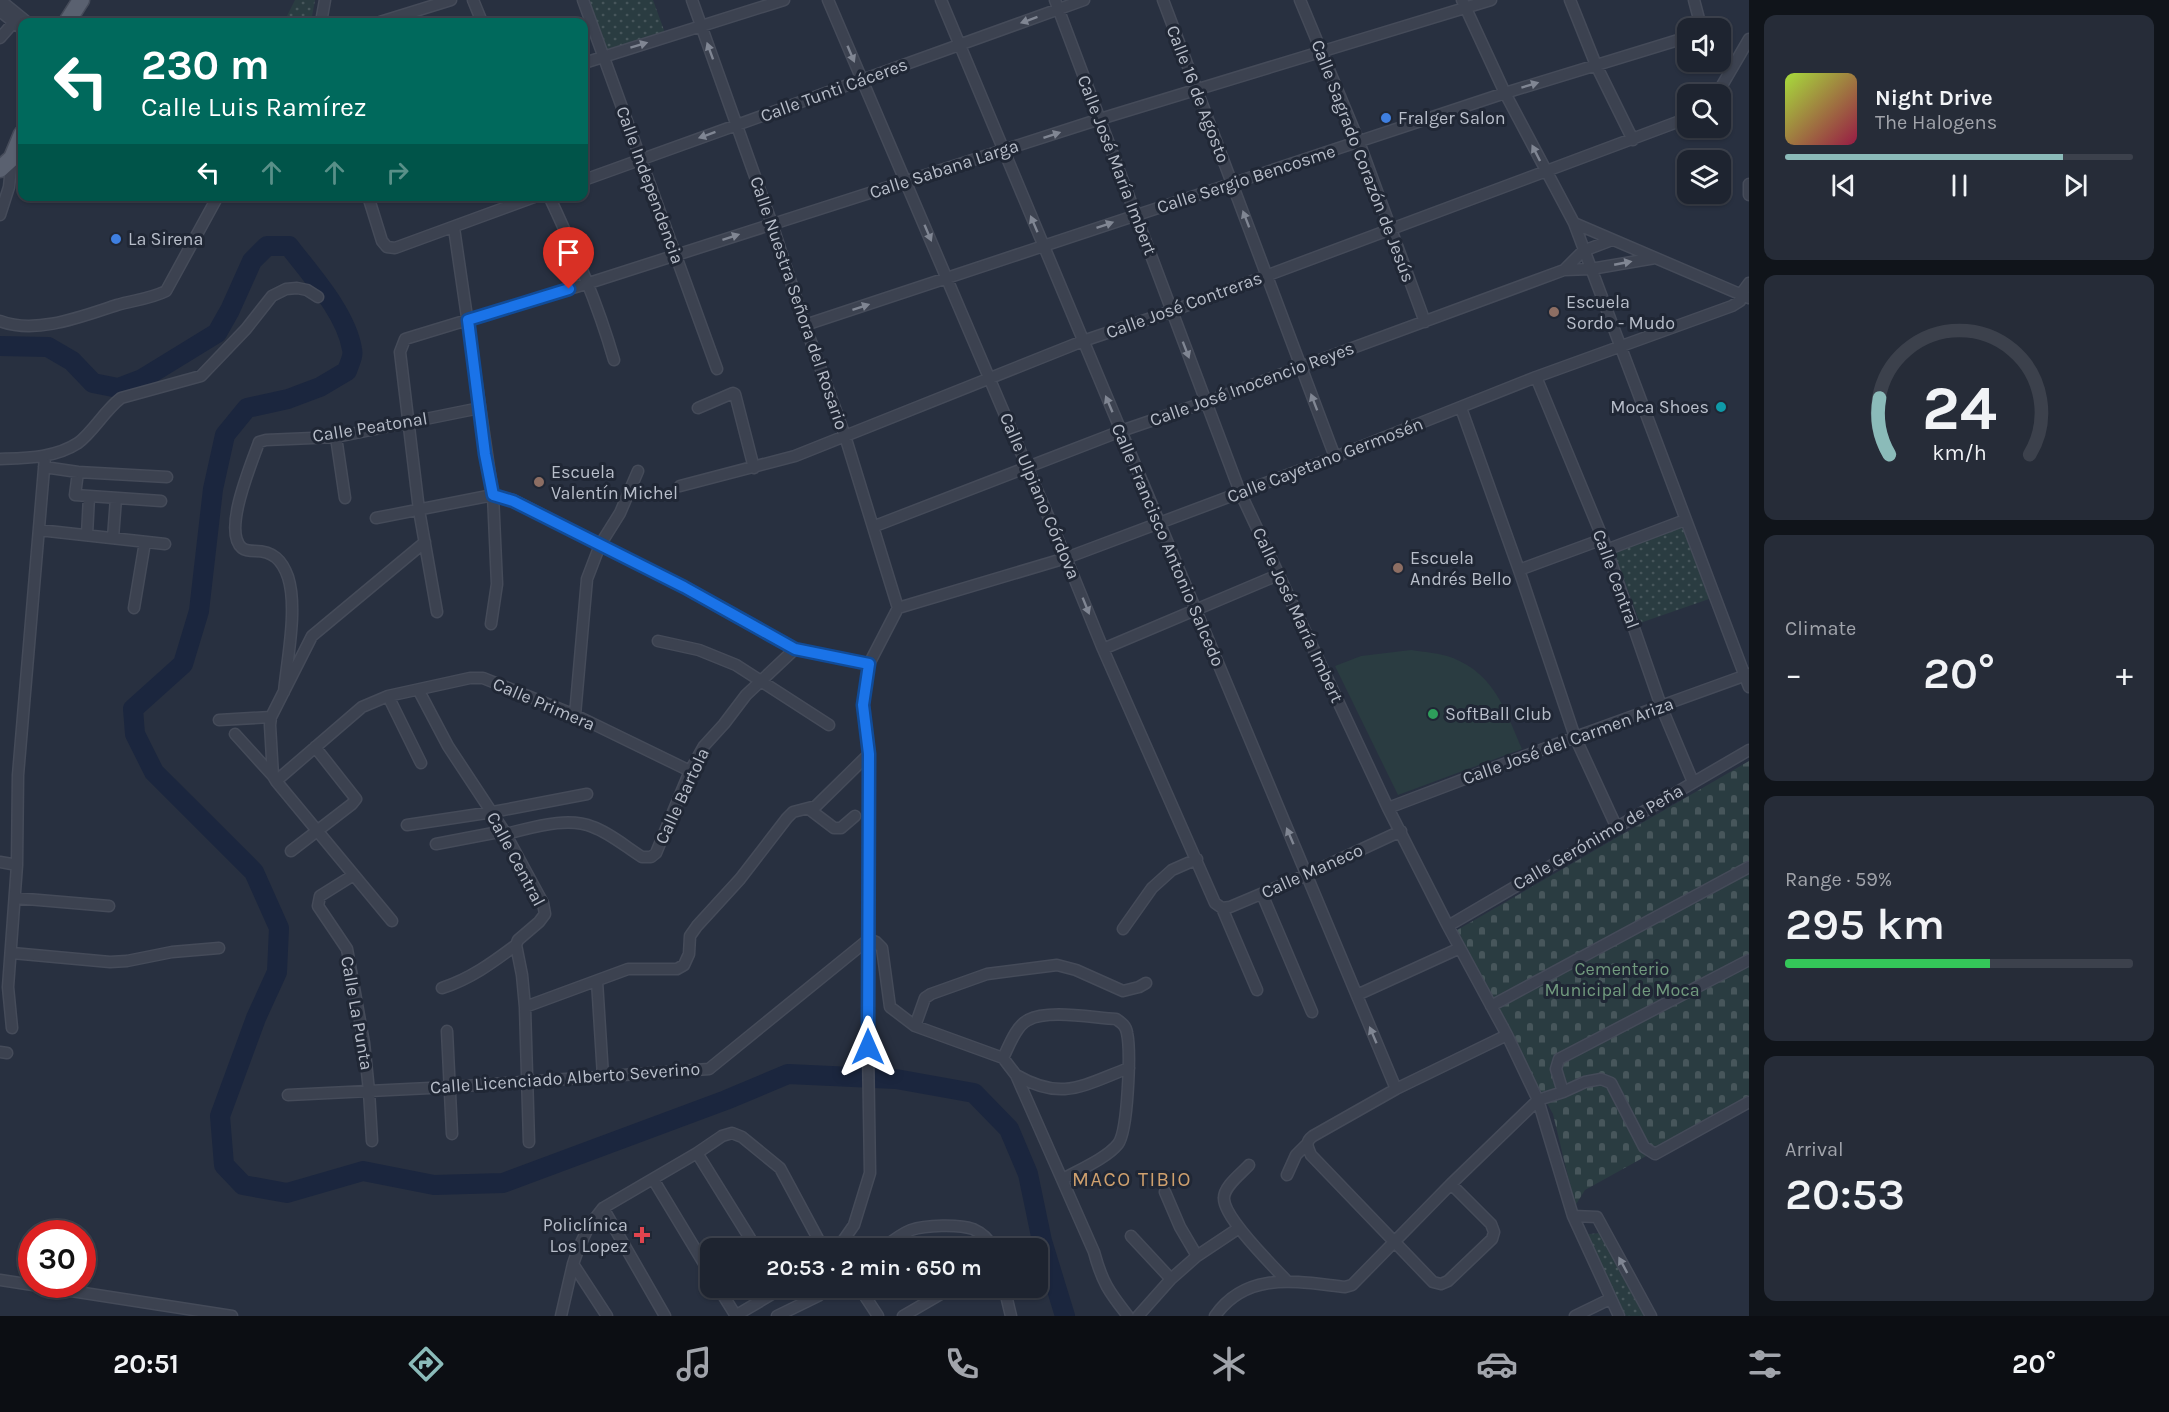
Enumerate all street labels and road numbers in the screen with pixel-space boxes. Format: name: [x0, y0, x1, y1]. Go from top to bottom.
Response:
street label: Calle 16 de Agosto: [1162, 22, 1234, 166]
street label: Calle Sagrado Corazón de Jesús: [1307, 37, 1419, 285]
street label: Calle Tunti Cáceres: [757, 53, 911, 127]
street label: Calle José María Imbert: [1073, 72, 1162, 258]
street label: Calle Independencia: [611, 103, 689, 267]
street label: Calle Sabana Larga: [867, 135, 1021, 203]
street label: Calle Sergio Bencosme: [1154, 140, 1338, 218]
street label: Calle Nuestra Señora del Rosario: [745, 173, 853, 433]
street label: Calle José Contreras: [1103, 266, 1265, 344]
street label: Calle José Inocencio Reyes: [1147, 337, 1357, 431]
street label: Calle Peatonal: [311, 407, 429, 447]
street label: Calle Ulpiano Córdova: [995, 409, 1085, 583]
street label: Calle Cayetano Germosén: [1224, 412, 1426, 508]
street label: Calle Francisco Antonio Salcedo: [1107, 420, 1229, 670]
street label: Calle José María Imbert: [1248, 524, 1348, 706]
street label: Calle Central: [1588, 526, 1644, 632]
street label: Calle Primera: [490, 673, 598, 735]
street label: Calle José del Carmen Ariza: [1459, 692, 1677, 790]
street label: Calle Bartola: [650, 744, 714, 848]
street label: Calle Gerónimo de Peña: [1509, 779, 1687, 895]
street label: Calle Central: [482, 808, 550, 910]
street label: Calle Maneco: [1258, 839, 1366, 903]
street label: Calle La Punta: [336, 954, 378, 1072]
street label: Calle Licenciado Alberto Severino: [429, 1058, 701, 1098]

